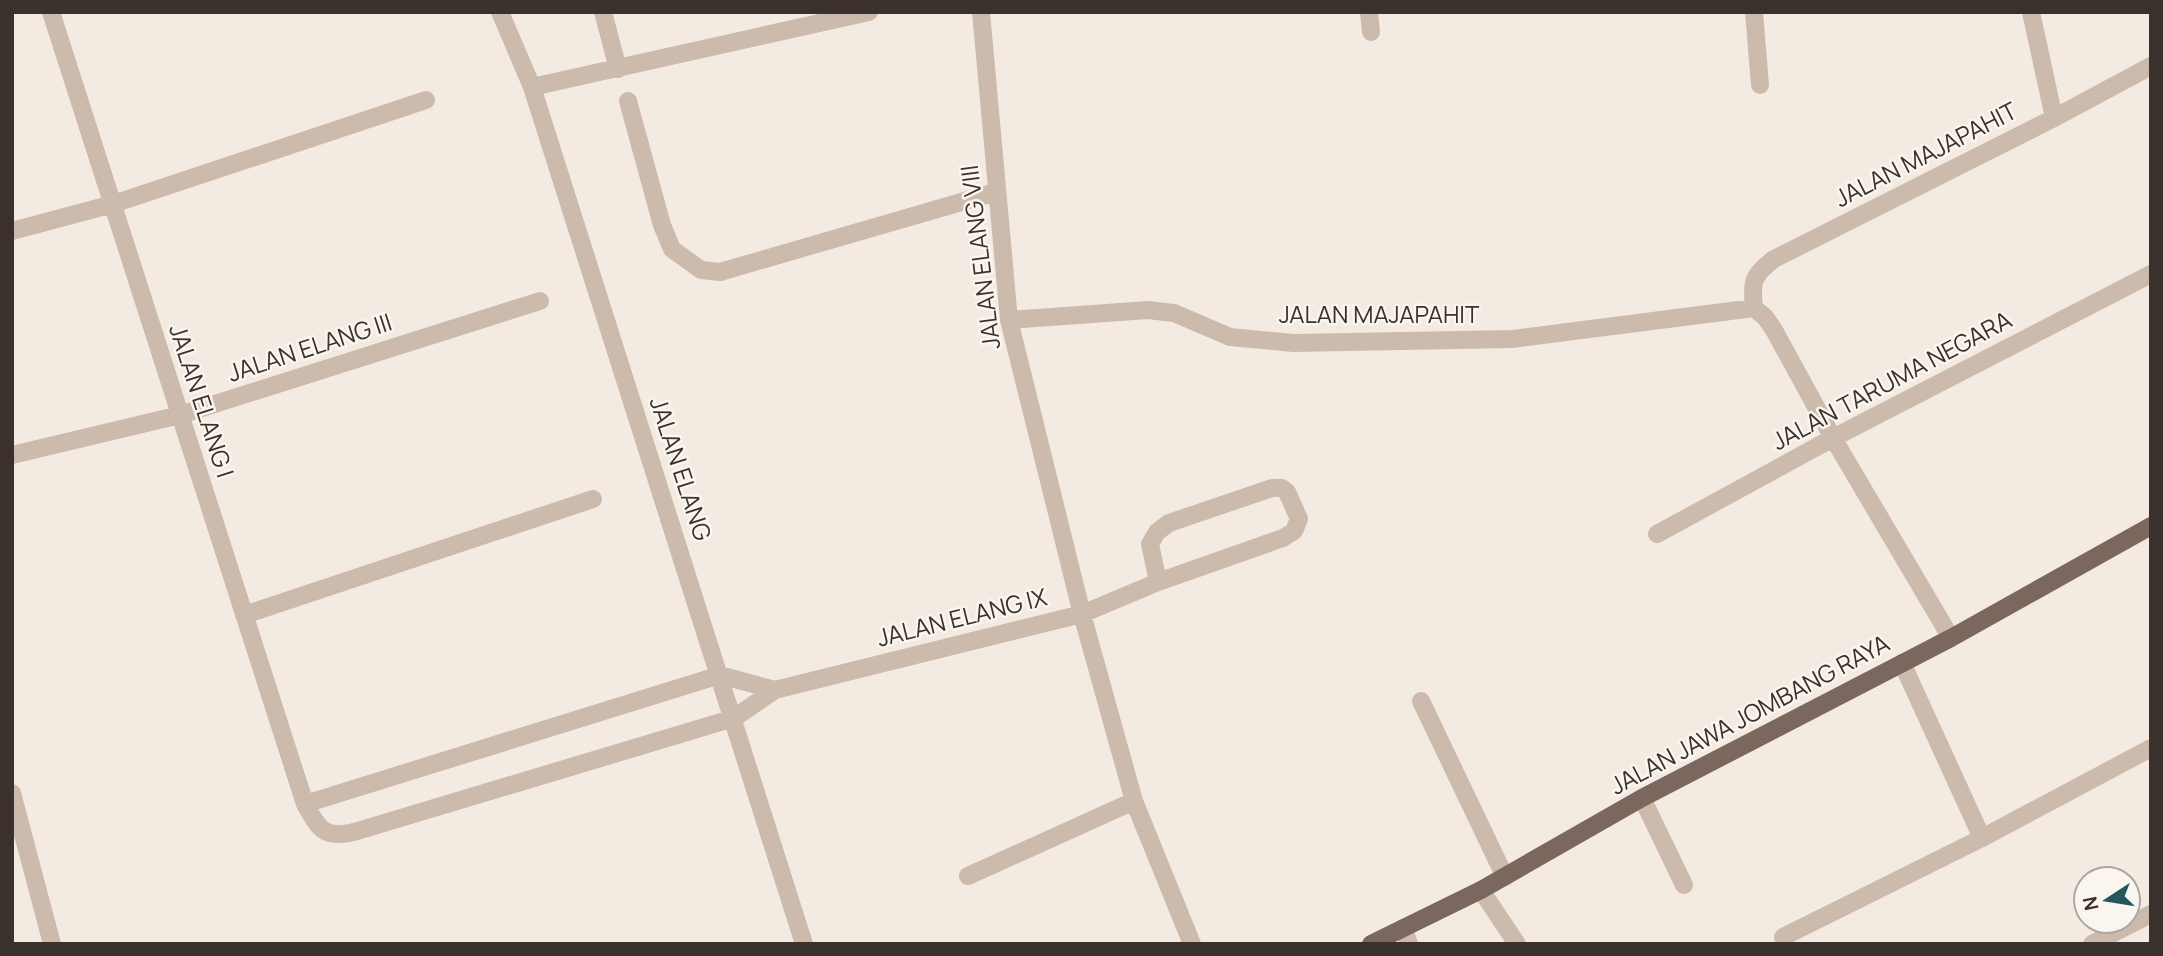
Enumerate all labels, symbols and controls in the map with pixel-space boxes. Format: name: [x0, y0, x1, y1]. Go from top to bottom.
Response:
street label: JALAN MAJAPAHIT: [1828, 93, 2023, 214]
street label: JALAN ELANG VIII: [952, 163, 1007, 351]
street label: JALAN MAJAPAHIT: [1279, 297, 1480, 330]
street label: JALAN TARUMA NEGARA: [1766, 302, 2017, 457]
street label: JALAN ELANG III: [223, 305, 396, 389]
street label: JALAN ELANG I: [162, 320, 243, 481]
street label: JALAN ELANG: [643, 393, 720, 545]
street label: JALAN ELANG IX: [873, 579, 1050, 654]
street label: JALAN JAWA JOMBANG RAYA: [1604, 626, 1895, 801]
north arrow: [2072, 865, 2142, 935]
text: N: [2076, 894, 2105, 913]

